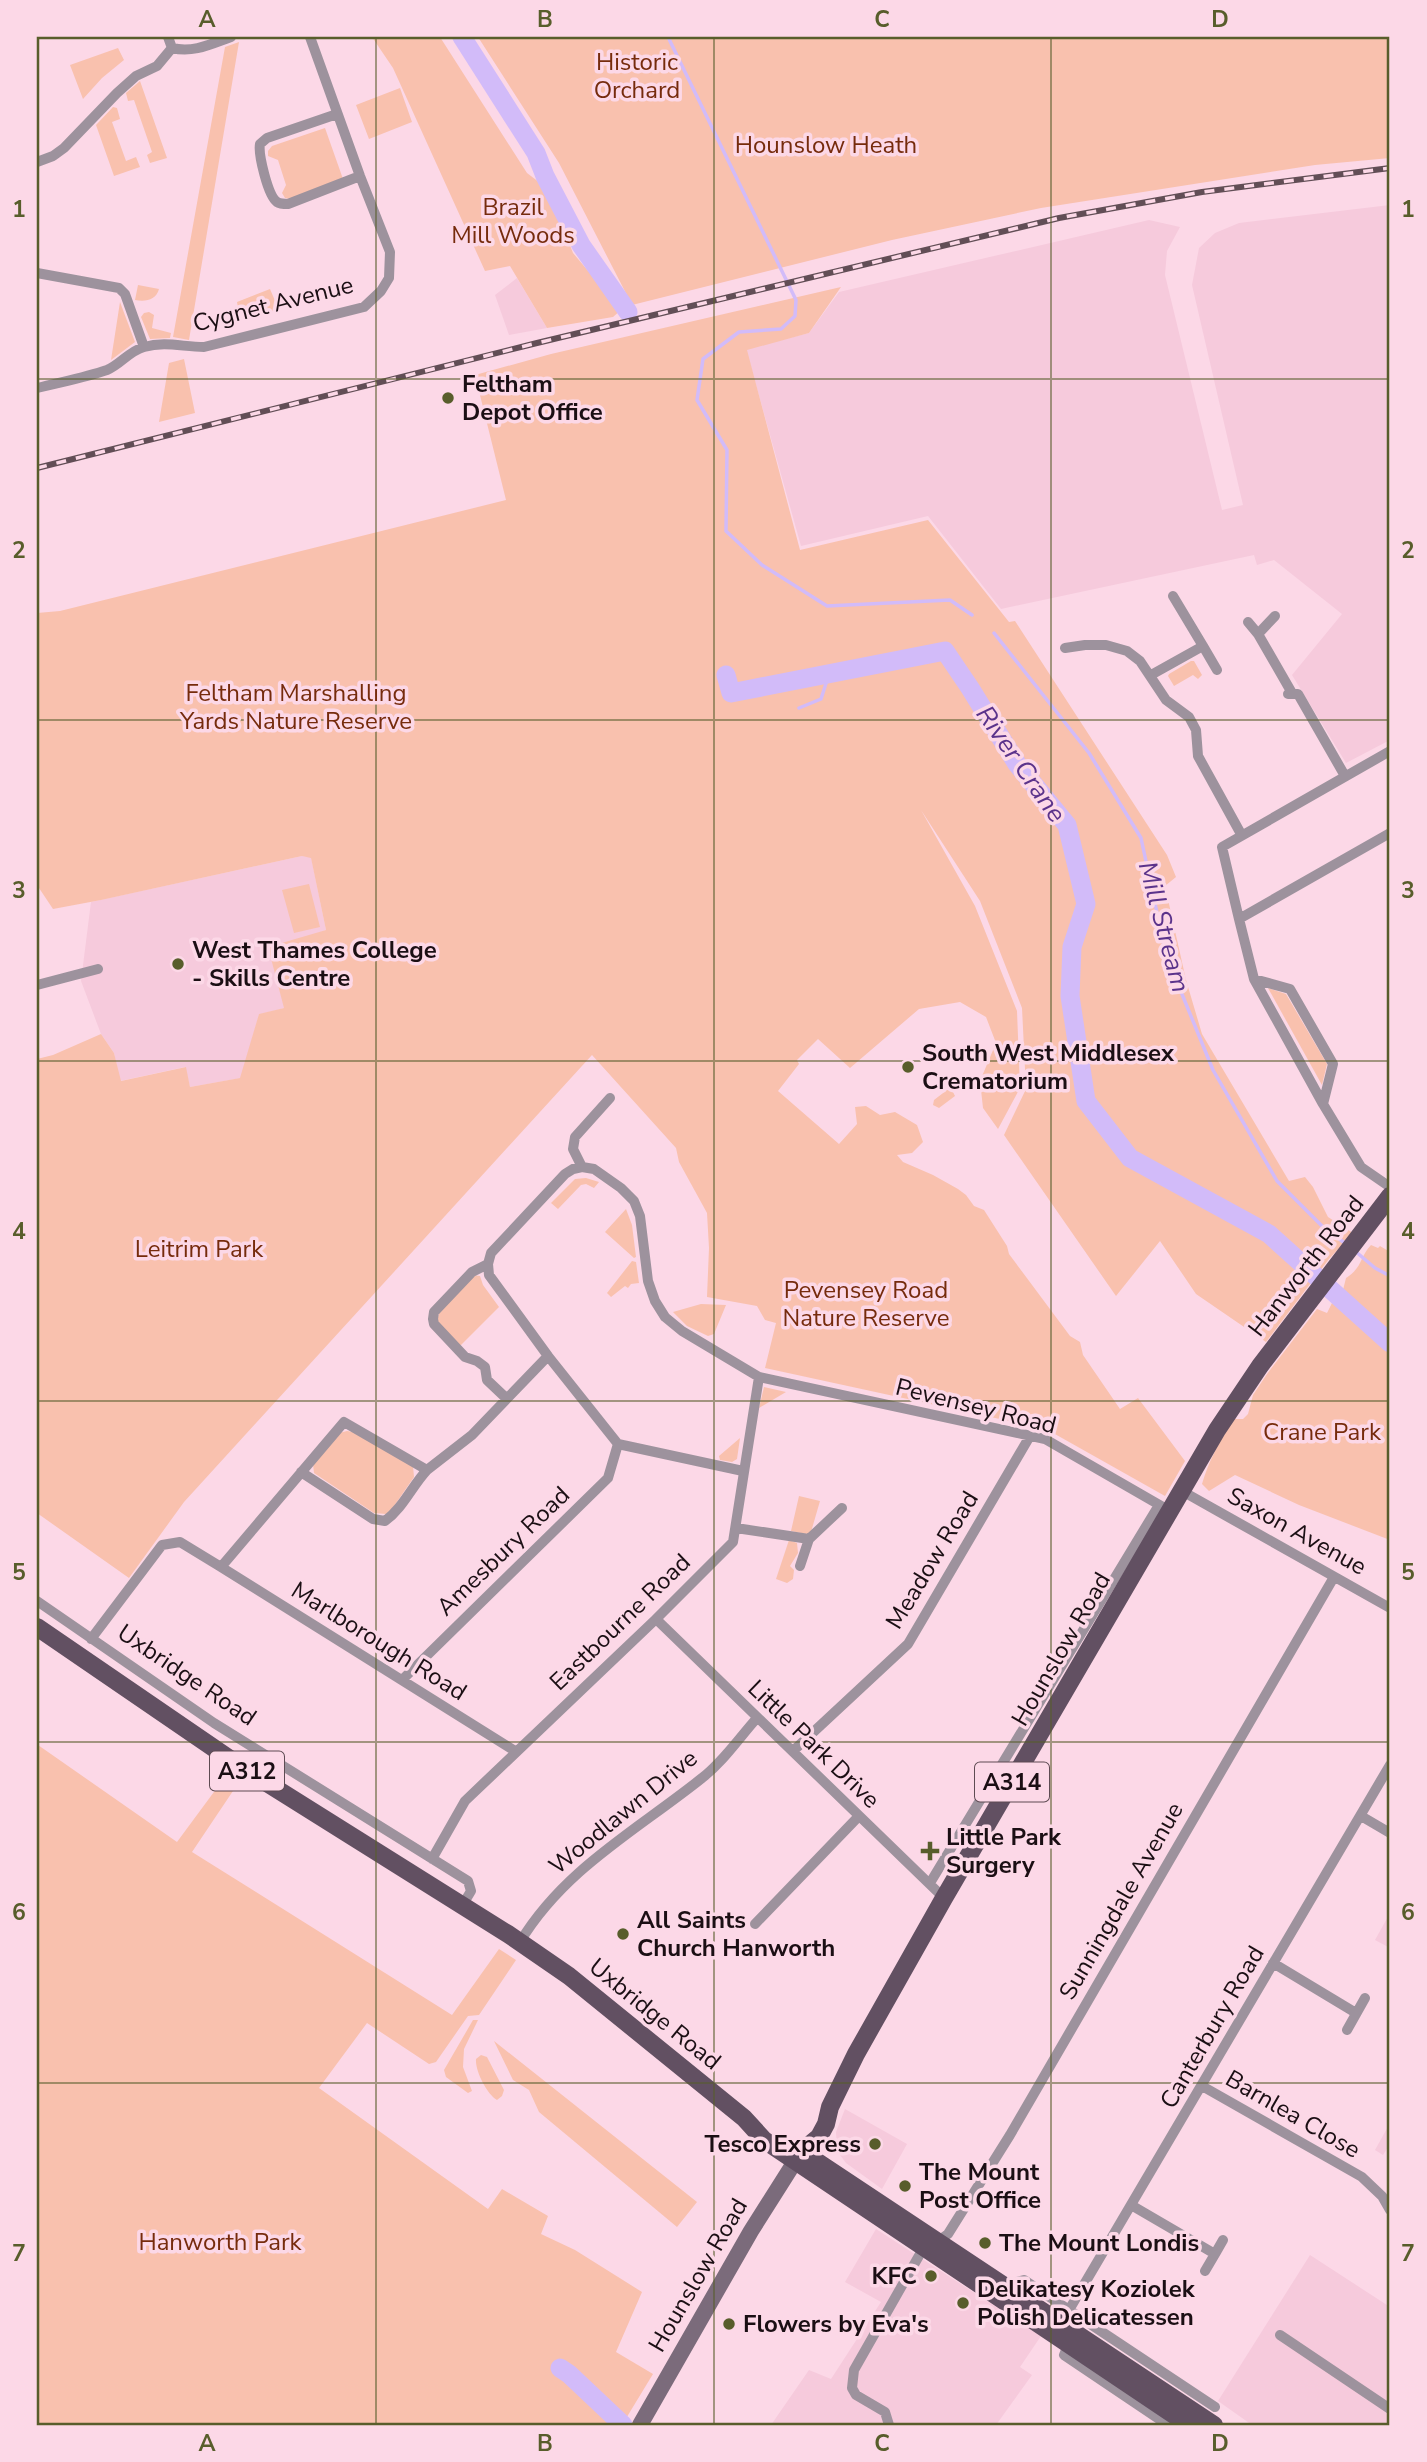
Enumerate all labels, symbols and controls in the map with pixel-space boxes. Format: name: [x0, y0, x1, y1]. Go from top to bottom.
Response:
text: A: [198, 4, 216, 35]
text: B: [537, 4, 553, 35]
text: C: [874, 4, 890, 35]
text: D: [1211, 4, 1229, 35]
park label: Historic Orchard: [594, 46, 680, 106]
park label: Hounslow Heath: [735, 129, 917, 161]
park label: Brazil Mill Woods: [451, 191, 575, 251]
text: 1: [12, 194, 26, 225]
text: 1: [1401, 194, 1415, 225]
street label: Cygnet Avenue: [189, 269, 357, 339]
place label: Feltham Depot Office: [462, 368, 603, 428]
marker: Feltham Depot Office: [440, 390, 456, 406]
text: 2: [12, 535, 26, 566]
text: 2: [1401, 535, 1415, 566]
park label: Feltham Marshalling Yards Nature Reserve: [179, 677, 412, 737]
water label: River Crane: [968, 698, 1074, 830]
water label: Mill Stream: [1130, 858, 1198, 996]
text: 3: [12, 875, 26, 906]
text: 3: [1401, 875, 1415, 906]
place label: West Thames College - Skills Centre: [192, 934, 437, 994]
marker: West Thames College - Skills Centre: [170, 956, 186, 972]
place label: South West Middlesex Crematorium: [922, 1037, 1175, 1097]
marker: South West Middlesex Crematorium: [900, 1059, 916, 1075]
street label: Hanworth Road: [1241, 1189, 1371, 1343]
text: 4: [12, 1216, 26, 1247]
text: 4: [1401, 1216, 1415, 1247]
park label: Leitrim Park: [135, 1233, 264, 1265]
park label: Pevensey Road Nature Reserve: [783, 1274, 949, 1334]
street label: Pevensey Road: [892, 1371, 1060, 1441]
park label: Crane Park: [1263, 1416, 1382, 1448]
street label: Amesbury Road: [429, 1479, 577, 1623]
street label: Saxon Avenue: [1222, 1480, 1372, 1582]
street label: Meadow Road: [878, 1485, 986, 1635]
street label: Eastbourne Road: [543, 1547, 697, 1697]
text: 5: [12, 1557, 26, 1588]
text: 5: [1401, 1557, 1415, 1588]
street label: Hounslow Road: [1004, 1566, 1118, 1732]
street label: Marlborough Road: [285, 1574, 473, 1708]
street label: Uxbridge Road: [111, 1617, 263, 1733]
street label: Little Park Drive: [741, 1673, 887, 1815]
street label: Woodlawn Drive: [542, 1742, 704, 1882]
road number: A312: [210, 1752, 284, 1790]
road number: A314: [975, 1763, 1049, 1802]
street label: Sunningdale Avenue: [1051, 1796, 1191, 2006]
place label: Little Park Surgery: [946, 1821, 1062, 1881]
marker: Little Park Surgery: [920, 1841, 940, 1861]
text: 6: [12, 1897, 26, 1928]
text: 6: [1401, 1897, 1415, 1928]
place label: All Saints Church Hanworth: [637, 1904, 835, 1964]
marker: All Saints Church Hanworth: [615, 1926, 631, 1942]
street label: Canterbury Road: [1152, 1940, 1272, 2114]
street label: Uxbridge Road: [582, 1951, 728, 2077]
street label: Barnlea Close: [1220, 2062, 1366, 2166]
place label: Tesco Express: [704, 2128, 861, 2160]
marker: Tesco Express: [867, 2136, 883, 2152]
place label: The Mount Post Office: [919, 2156, 1041, 2216]
marker: The Mount Post Office: [897, 2178, 913, 2194]
street label: Hounslow Road: [641, 2192, 755, 2358]
park label: Hanworth Park: [138, 2226, 303, 2258]
place label: The Mount Londis: [999, 2227, 1199, 2259]
marker: The Mount Londis: [977, 2235, 993, 2251]
text: 7: [12, 2238, 26, 2269]
text: 7: [1401, 2238, 1415, 2269]
place label: KFC: [872, 2260, 917, 2292]
marker: KFC: [923, 2268, 939, 2284]
place label: Delikatesy Koziolek Polish Delicatessen: [977, 2273, 1196, 2333]
marker: Delikatesy Koziolek Polish Delicatessen: [955, 2295, 971, 2311]
place label: Flowers by Eva's: [743, 2308, 929, 2340]
marker: Flowers by Eva's: [721, 2316, 737, 2332]
text: A: [198, 2428, 216, 2459]
text: B: [537, 2428, 553, 2459]
text: C: [874, 2428, 890, 2459]
text: D: [1211, 2428, 1229, 2459]

